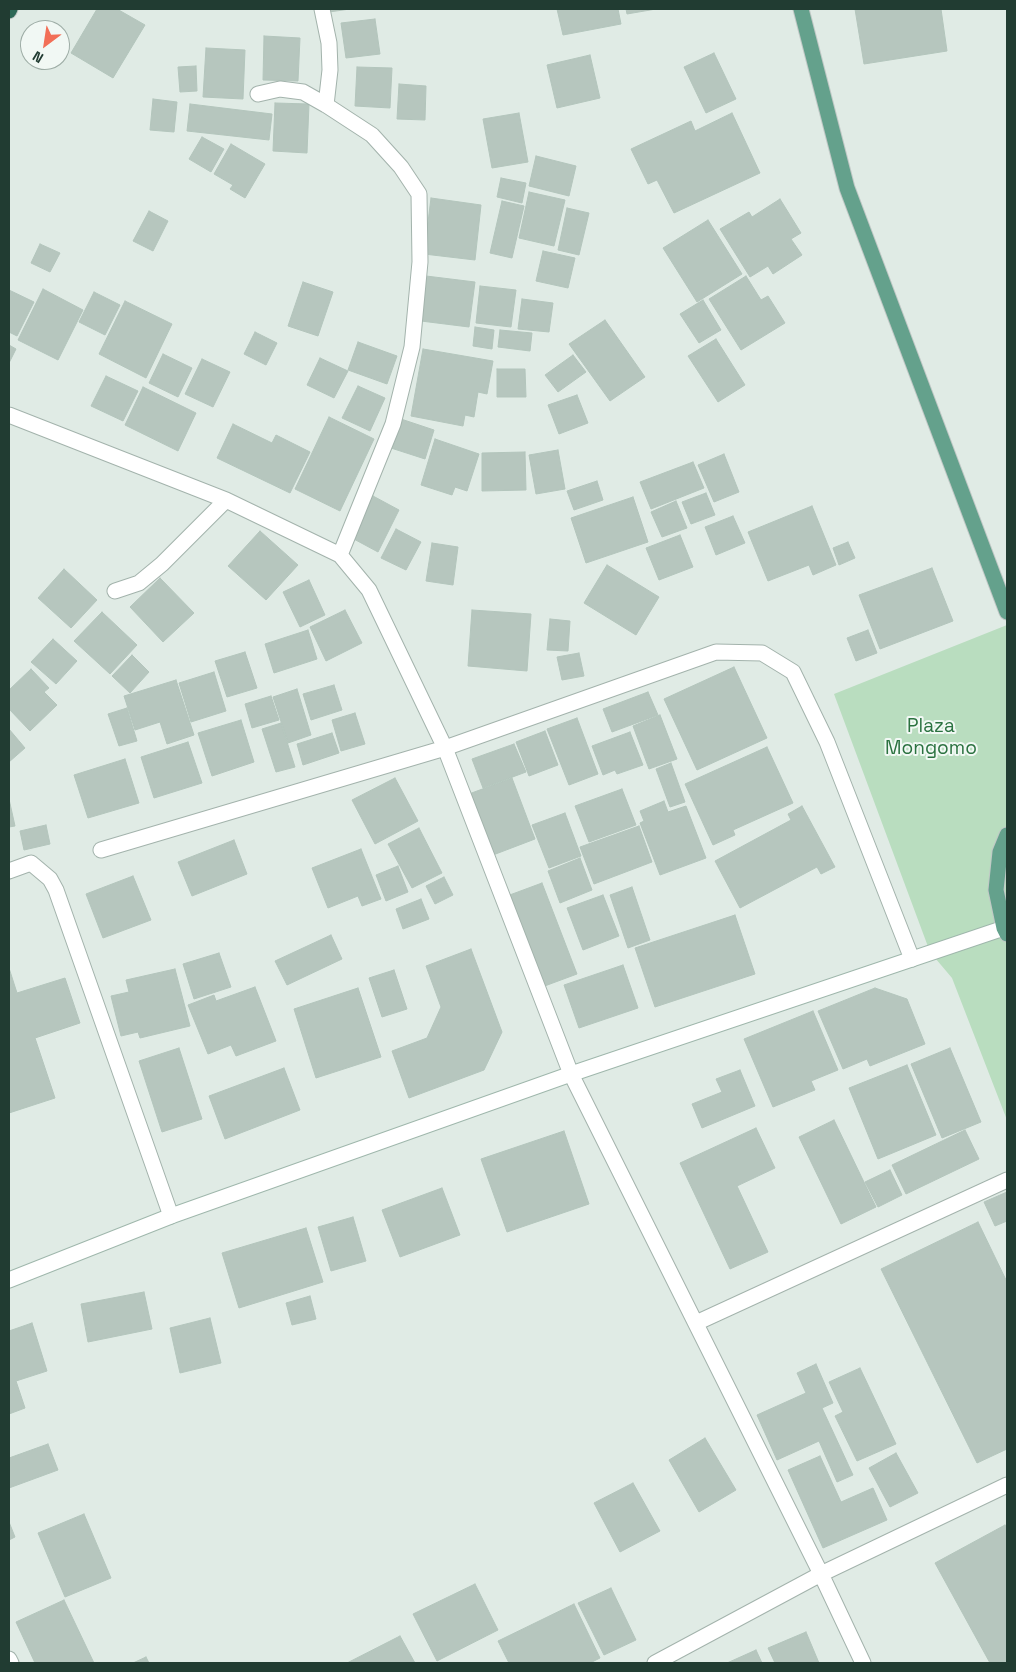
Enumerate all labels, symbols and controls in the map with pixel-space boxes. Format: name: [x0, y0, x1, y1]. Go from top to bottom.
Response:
north arrow: [20, 20, 70, 70]
text: N: [29, 47, 46, 67]
park label: Plaza Mongomo: [885, 716, 977, 760]

